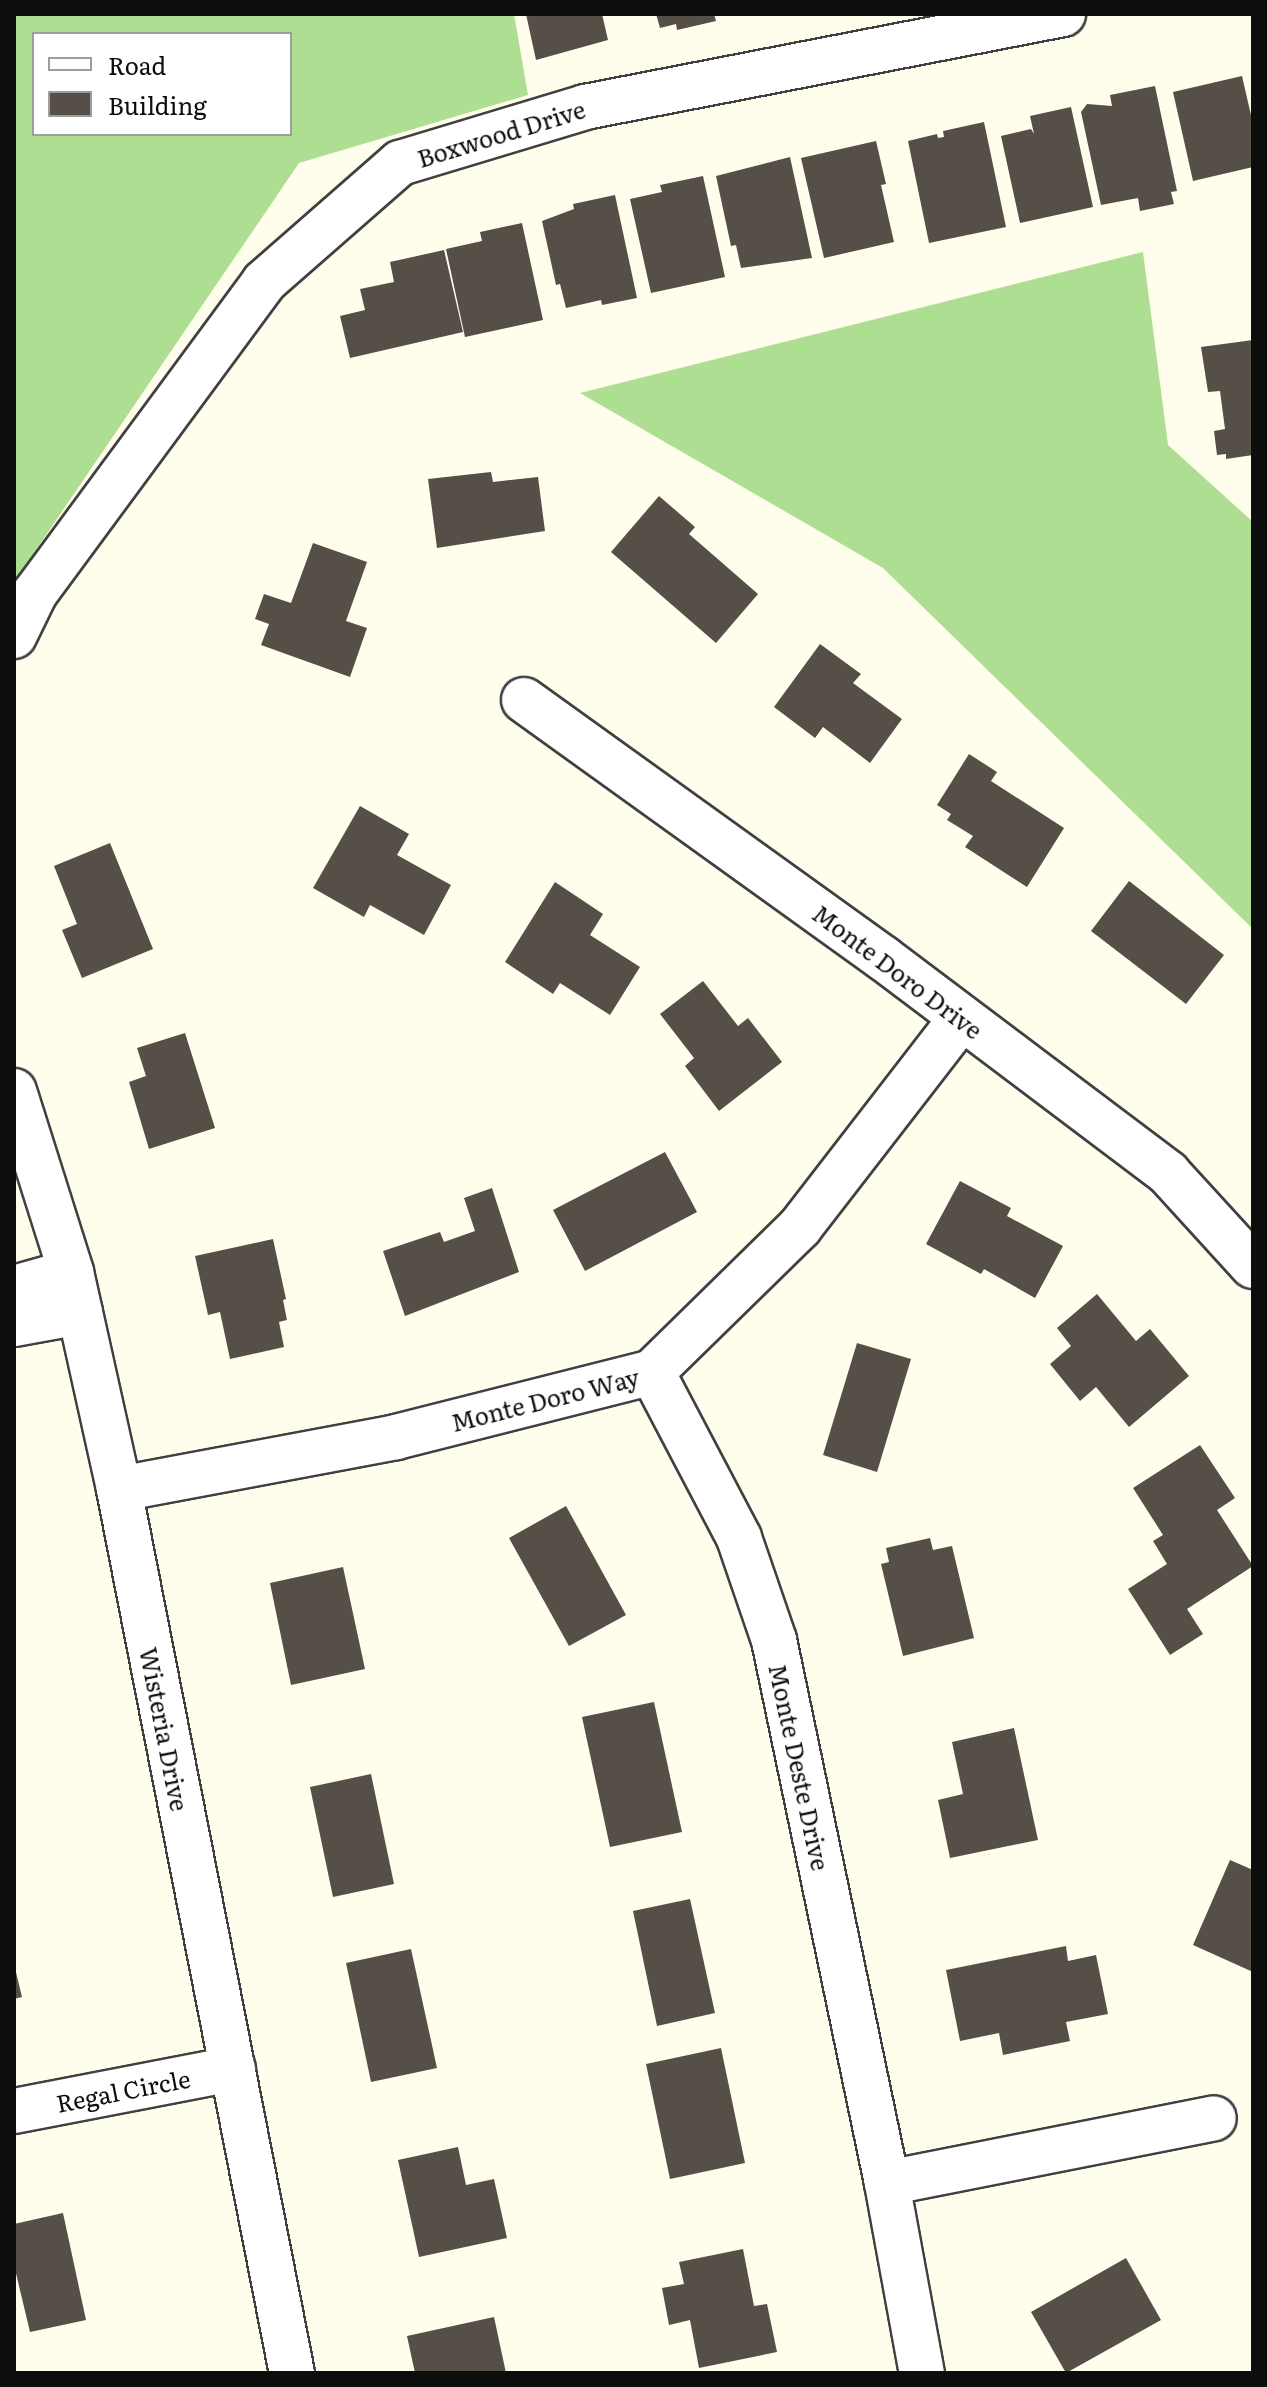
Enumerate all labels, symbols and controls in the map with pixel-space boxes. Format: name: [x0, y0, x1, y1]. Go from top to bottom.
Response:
legend: [32, 32, 292, 136]
text: Road: [108, 47, 166, 82]
text: Building: [108, 87, 207, 122]
street label: Boxwood Drive: [414, 94, 588, 172]
street label: Monte Doro Drive: [808, 898, 988, 1044]
street label: Monte Doro Way: [448, 1362, 642, 1436]
street label: Wisteria Drive: [135, 1645, 195, 1813]
street label: Monte Deste Drive: [764, 1661, 836, 1873]
street label: Regal Circle: [53, 2063, 193, 2117]

